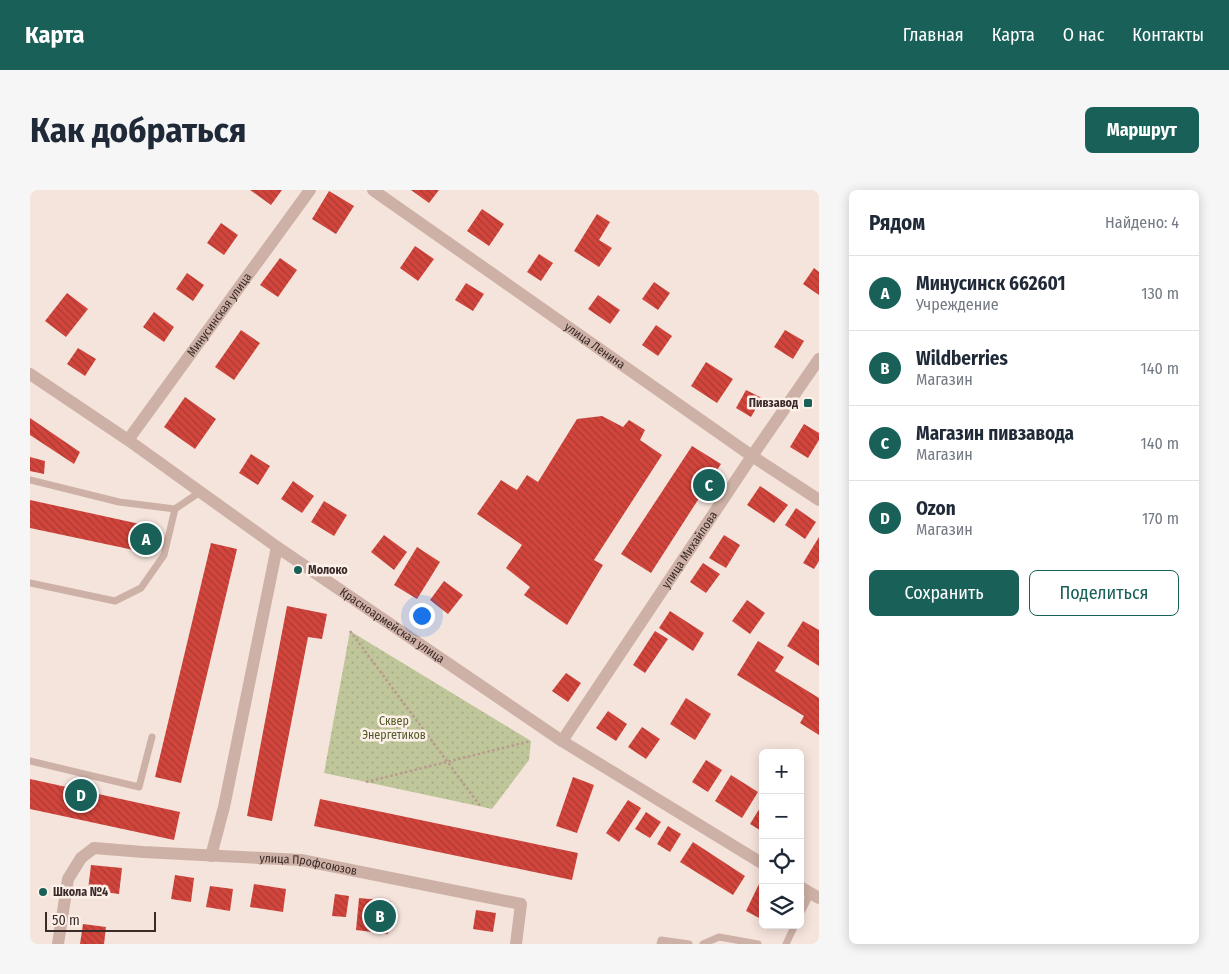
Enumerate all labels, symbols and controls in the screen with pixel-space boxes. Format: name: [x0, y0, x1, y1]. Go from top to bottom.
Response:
text: Карта: [25, 21, 84, 49]
text: Главная: [903, 24, 964, 46]
text: Карта: [992, 24, 1035, 46]
text: О нас: [1063, 24, 1104, 46]
text: Контакты: [1132, 24, 1204, 46]
button: Маршрут: [1085, 107, 1199, 153]
text: Как добраться: [30, 109, 247, 151]
text: Рядом: [869, 210, 925, 236]
text: Найдено: 4: [1105, 213, 1179, 232]
street label: Минусинская улица: [184, 270, 254, 359]
text: Минусинск 662601: [916, 272, 1066, 295]
text: A: [881, 284, 889, 303]
text: 130 m: [1141, 284, 1179, 303]
text: Учреждение: [916, 295, 999, 314]
street label: улица Ленина: [562, 320, 628, 372]
text: Wildberries: [916, 347, 1008, 370]
text: B: [881, 359, 889, 378]
text: 140 m: [1141, 359, 1179, 378]
text: Магазин: [916, 370, 973, 389]
place label: Пивзавод: [749, 396, 798, 410]
marker: Пивзавод: [802, 397, 814, 409]
text: Магазин пивзавода: [916, 422, 1074, 445]
text: C: [881, 434, 889, 453]
text: 140 m: [1141, 434, 1179, 453]
text: Магазин: [916, 445, 973, 464]
pin: C: [693, 466, 725, 504]
text: Ozon: [916, 497, 956, 520]
street label: улица Михайлова: [659, 508, 720, 591]
text: D: [880, 509, 890, 528]
text: 170 m: [1142, 509, 1179, 528]
pin: A: [130, 520, 162, 558]
text: Магазин: [916, 520, 973, 539]
place label: Молоко: [308, 563, 348, 577]
marker: Молоко: [292, 564, 304, 576]
button: Сохранить: [869, 570, 1019, 616]
button: Поделиться: [1029, 570, 1179, 616]
street label: Красноармейская улица: [337, 585, 447, 666]
your location: [409, 603, 435, 629]
park label: Сквер Энергетиков: [362, 714, 426, 742]
map controls: [759, 749, 804, 929]
button: +: [759, 749, 804, 794]
pin: D: [65, 776, 97, 814]
button: −: [759, 794, 804, 839]
button: locate: [759, 839, 804, 884]
street label: улица Профсоюзов: [259, 851, 358, 878]
button: layers: [759, 884, 804, 929]
place label: Школа №4: [53, 885, 108, 899]
marker: Школа №4: [37, 886, 49, 898]
pin: B: [364, 897, 396, 935]
scale bar: [45, 909, 156, 932]
text: 50 m: [52, 912, 80, 929]

